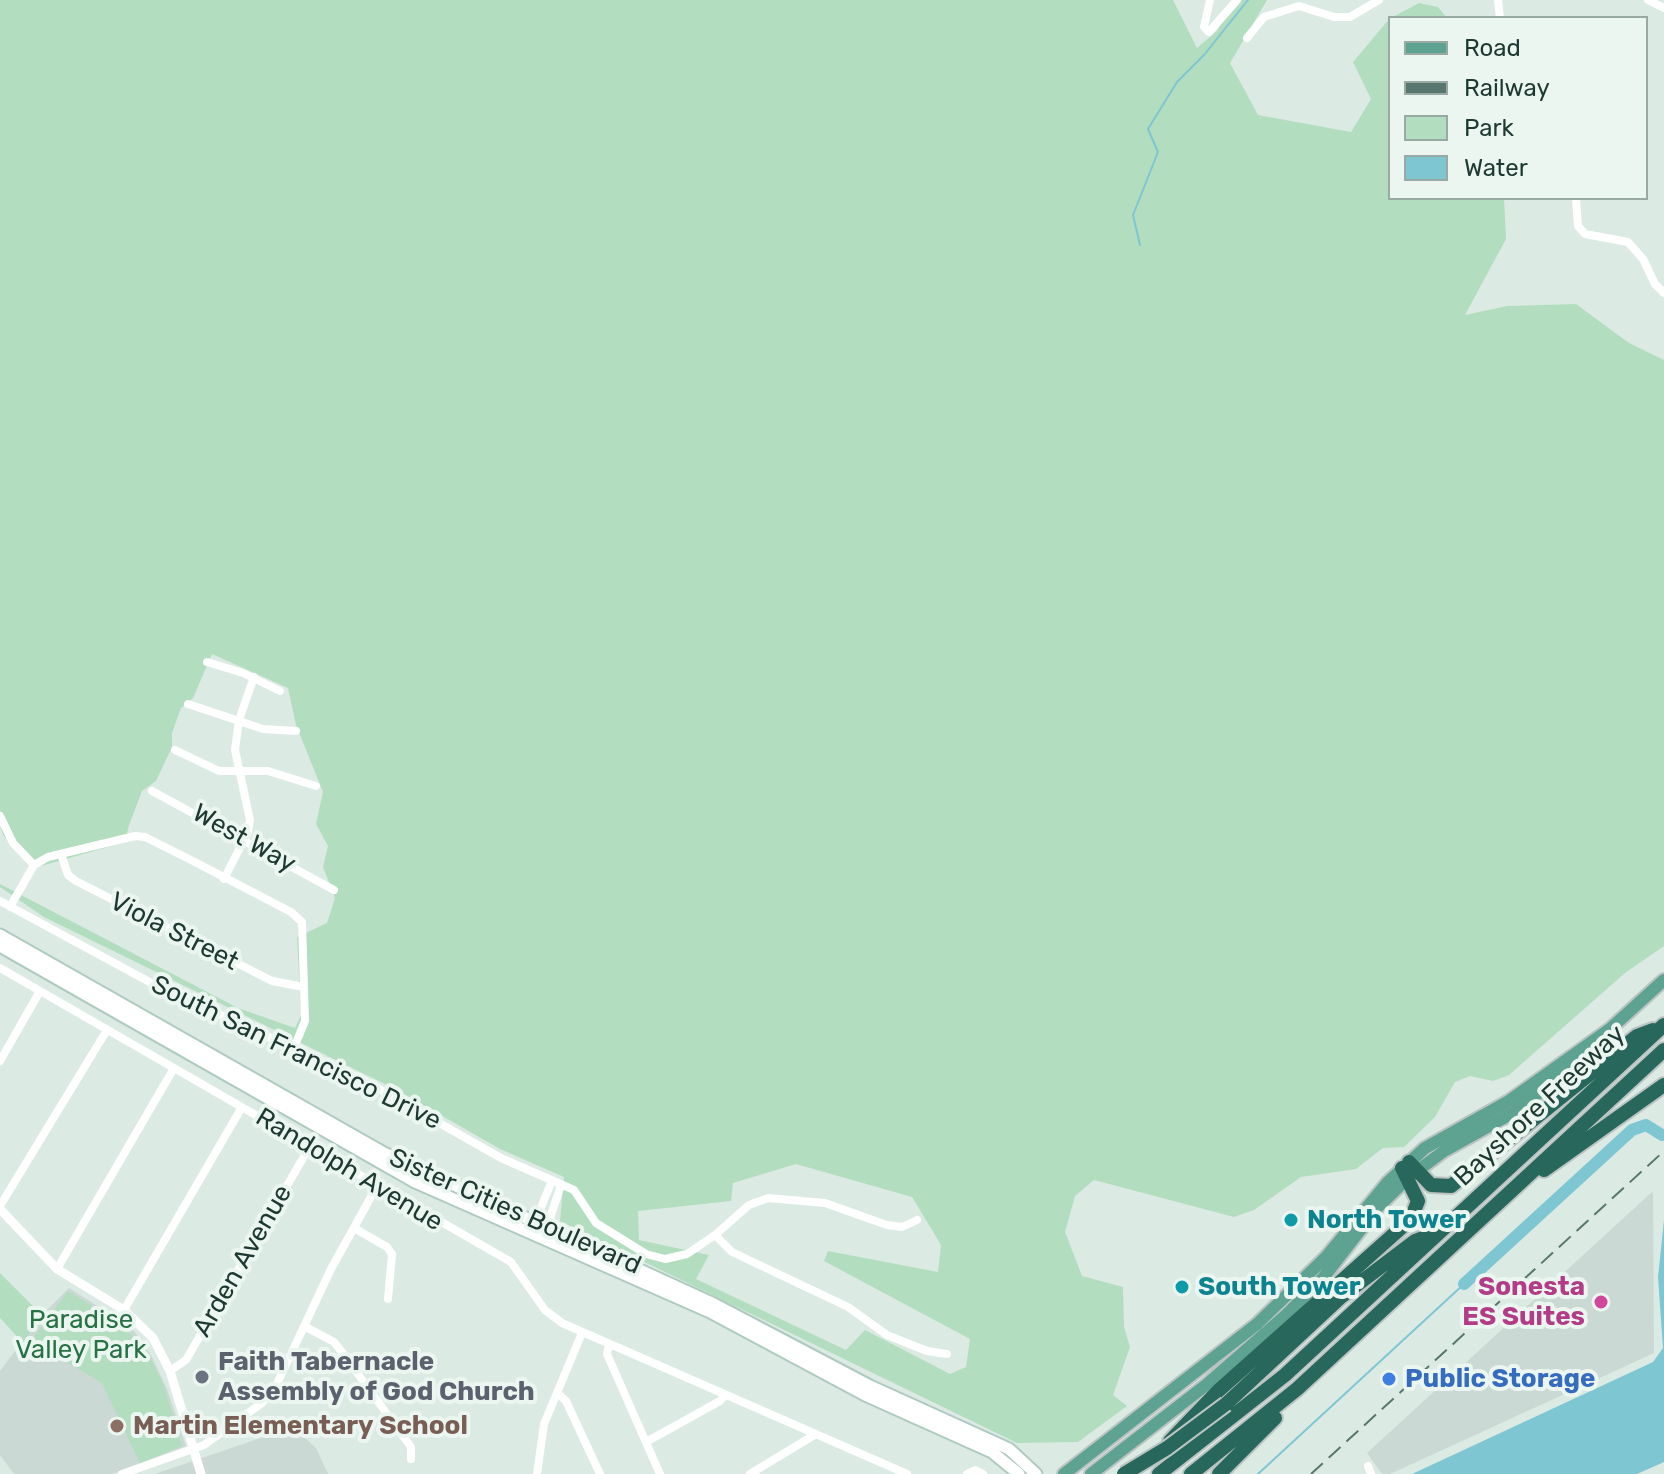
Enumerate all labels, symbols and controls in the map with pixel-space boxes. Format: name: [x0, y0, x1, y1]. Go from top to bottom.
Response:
legend: [1388, 16, 1648, 200]
text: Road: [1464, 34, 1521, 62]
text: Railway: [1464, 74, 1550, 102]
text: Park: [1464, 114, 1514, 142]
text: Water: [1464, 154, 1528, 182]
street label: West Way: [187, 798, 301, 880]
street label: Viola Street: [104, 886, 244, 978]
street label: South San Francisco Drive: [146, 969, 446, 1137]
street label: Bayshore Freeway: [1448, 1019, 1632, 1193]
street label: Randolph Avenue: [250, 1102, 448, 1238]
street label: Sister Cities Boulevard: [384, 1142, 646, 1282]
street label: Arden Avenue: [187, 1179, 299, 1343]
place label: North Tower: [1307, 1204, 1466, 1236]
marker: North Tower: [1282, 1211, 1300, 1229]
place label: South Tower: [1198, 1271, 1361, 1303]
place label: Sonesta ES Suites: [1462, 1271, 1585, 1332]
marker: South Tower: [1173, 1278, 1191, 1296]
marker: Sonesta ES Suites: [1592, 1293, 1610, 1311]
park label: Paradise Valley Park: [15, 1304, 147, 1366]
place label: Faith Tabernacle Assembly of God Church: [218, 1346, 535, 1408]
place label: Public Storage: [1405, 1363, 1596, 1395]
marker: Faith Tabernacle Assembly of God Church: [193, 1368, 211, 1386]
marker: Public Storage: [1380, 1370, 1398, 1388]
place label: Martin Elementary School: [133, 1410, 468, 1442]
marker: Martin Elementary School: [108, 1417, 126, 1435]

